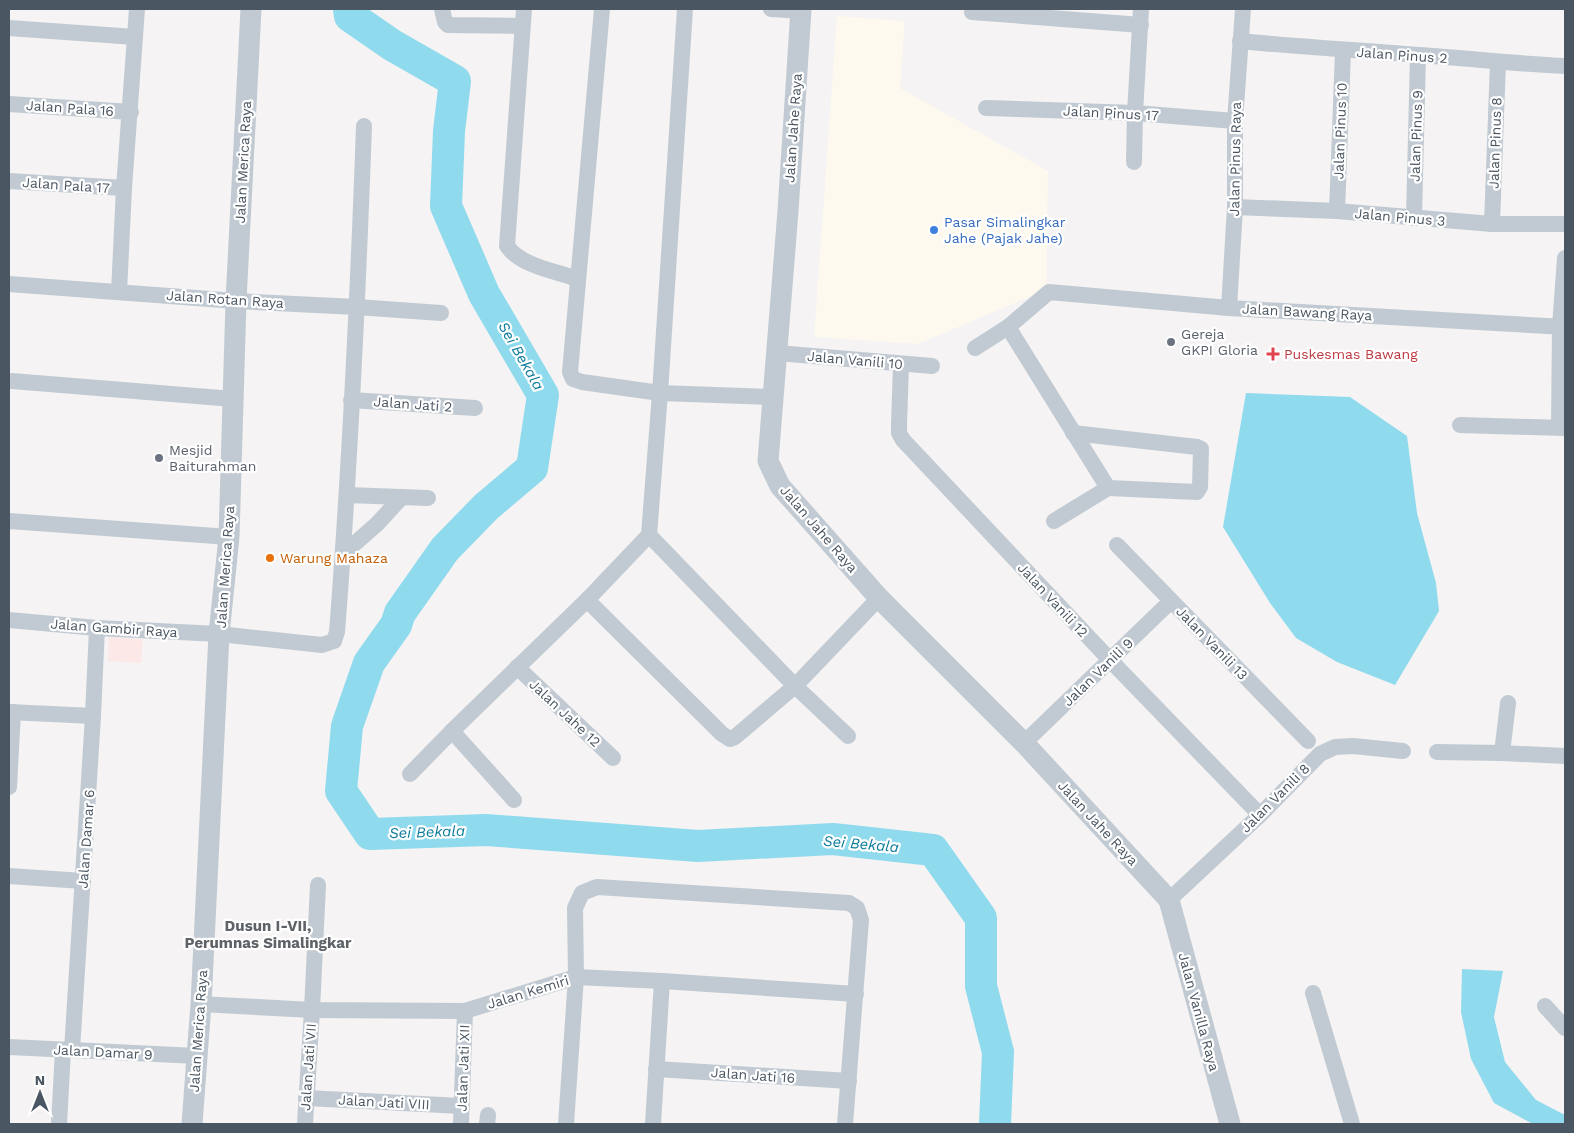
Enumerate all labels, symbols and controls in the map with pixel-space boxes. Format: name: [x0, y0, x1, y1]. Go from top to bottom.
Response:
street label: Jalan Pinus 2: [1356, 44, 1448, 66]
street label: Jalan Jahe Raya: [781, 73, 805, 183]
street label: Jalan Pinus 10: [1330, 82, 1350, 180]
street label: Jalan Pinus 9: [1406, 90, 1426, 182]
street label: Jalan Pala 16: [26, 97, 114, 119]
street label: Jalan Pinus 8: [1485, 97, 1505, 189]
street label: Jalan Merica Raya: [232, 100, 254, 224]
street label: Jalan Pinus Raya: [1226, 101, 1244, 217]
street label: Jalan Pinus 17: [1063, 102, 1159, 124]
street label: Jalan Pala 17: [22, 174, 110, 196]
street label: Jalan Pinus 3: [1354, 205, 1446, 229]
place label: Pasar Simalingkar Jahe (Pajak Jahe): [944, 214, 1066, 246]
marker: Pasar Simalingkar Jahe (Pajak Jahe): [928, 224, 940, 236]
street label: Jalan Rotan Raya: [166, 287, 284, 311]
street label: Jalan Bawang Raya: [1242, 301, 1373, 323]
water label: Sei Bekala: [494, 319, 548, 393]
place label: Gereja GKPI Gloria: [1181, 326, 1258, 358]
marker: Gereja GKPI Gloria: [1165, 336, 1177, 348]
place label: Puskesmas Bawang: [1284, 346, 1418, 362]
marker: Puskesmas Bawang: [1266, 347, 1280, 361]
street label: Jalan Vanili 10: [806, 348, 904, 372]
street label: Jalan Jati 2: [373, 393, 453, 415]
place label: Mesjid Baiturahman: [169, 442, 256, 474]
marker: Mesjid Baiturahman: [153, 452, 165, 464]
street label: Jalan Jahe Raya: [777, 482, 861, 576]
street label: Jalan Merica Raya: [213, 505, 237, 629]
place label: Warung Mahaza: [280, 550, 388, 566]
marker: Warung Mahaza: [264, 552, 276, 564]
street label: Jalan Vanili 12: [1015, 560, 1091, 640]
street label: Jalan Vanili 13: [1173, 603, 1251, 683]
street label: Jalan Gambir Raya: [50, 616, 178, 640]
street label: Jalan Vanili 9: [1060, 635, 1136, 709]
street label: Jalan Jahe 12: [526, 676, 604, 750]
street label: Jalan Vanili 8: [1237, 760, 1313, 836]
street label: Jalan Jahe Raya: [1055, 777, 1141, 869]
street label: Jalan Damar 6: [75, 789, 97, 889]
water label: Sei Bekala: [389, 822, 465, 842]
water label: Sei Bekala: [822, 832, 900, 856]
district label: Dusun I-VII, Perumnas Simalingkar: [185, 917, 352, 952]
street label: Jalan Vanilla Raya: [1175, 951, 1223, 1073]
street label: Jalan Merica Raya: [186, 969, 210, 1093]
street label: Jalan Kemiri: [485, 972, 571, 1012]
street label: Jalan Jati VII: [297, 1023, 319, 1111]
street label: Jalan Jati XII: [453, 1024, 473, 1112]
street label: Jalan Damar 9: [53, 1041, 153, 1063]
street label: Jalan Jati 16: [710, 1064, 796, 1086]
north arrow: [15, 1068, 65, 1118]
text: N: [35, 1072, 45, 1088]
street label: Jalan Jati VIII: [338, 1092, 430, 1112]

